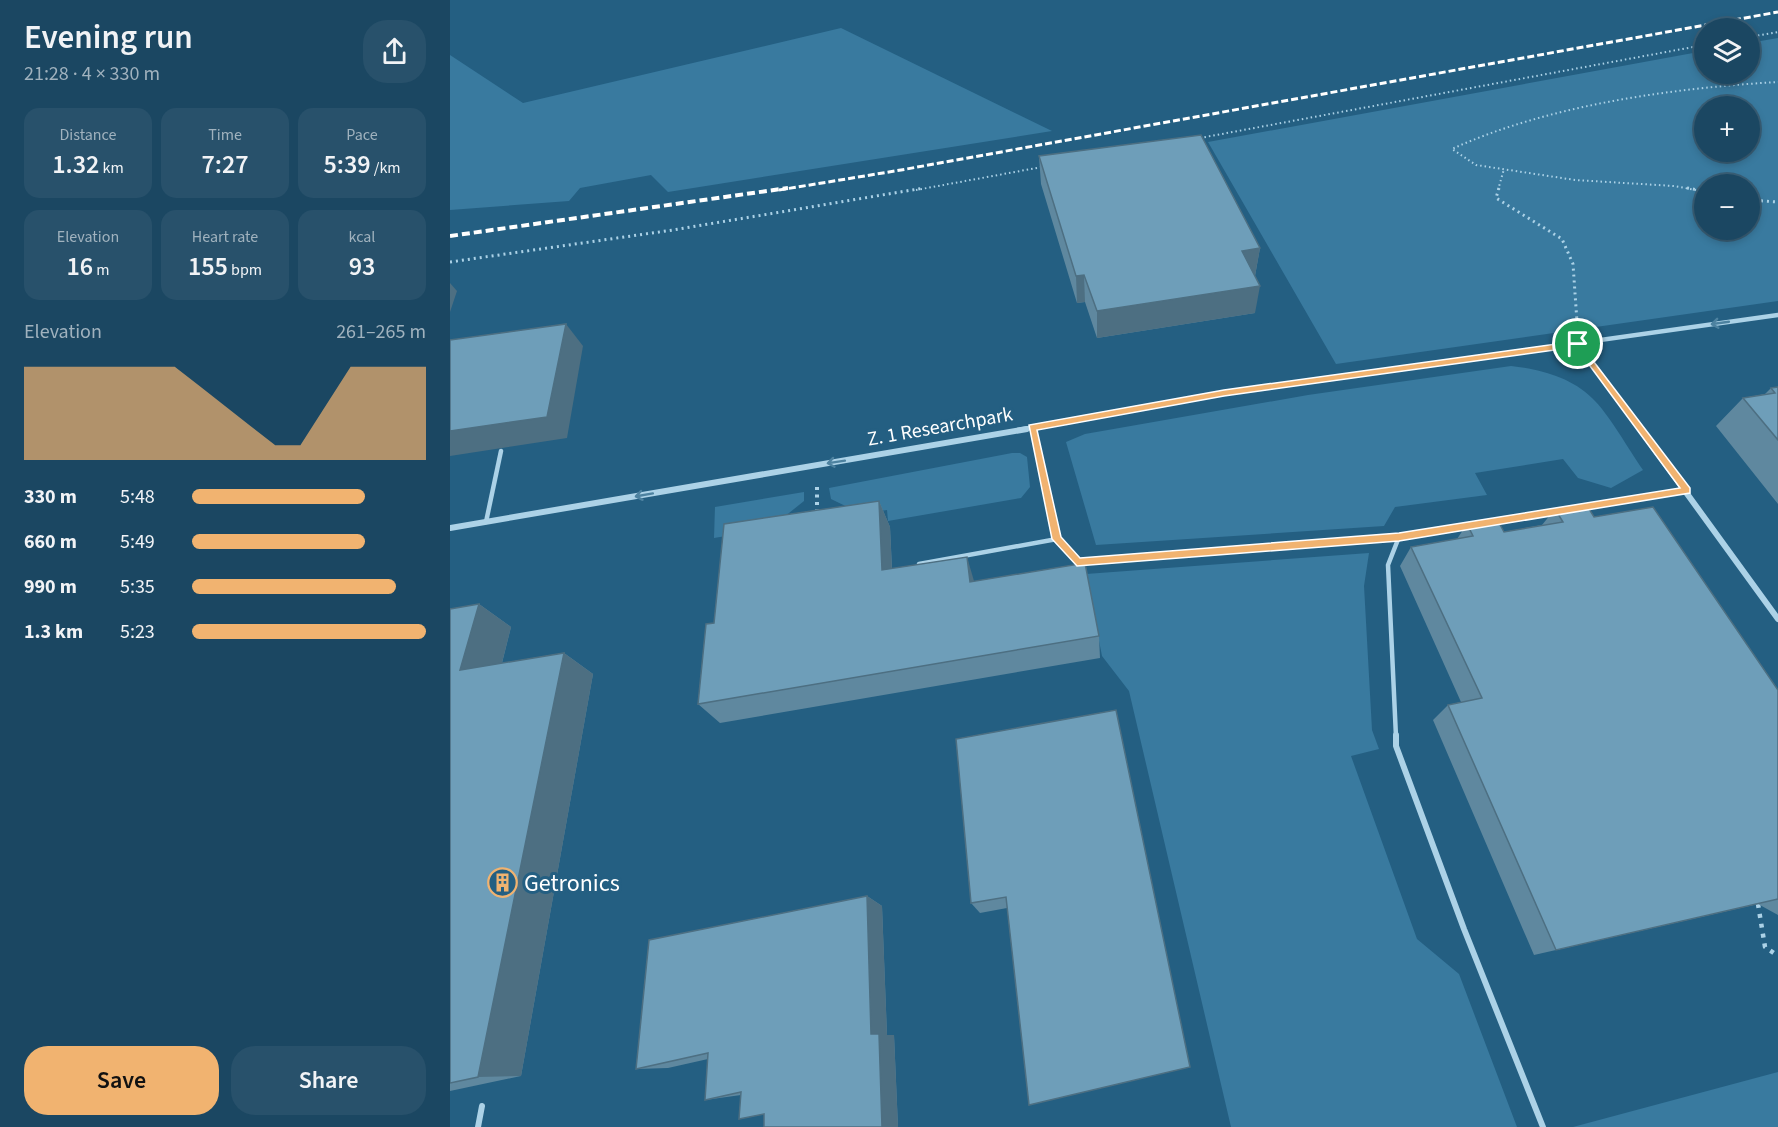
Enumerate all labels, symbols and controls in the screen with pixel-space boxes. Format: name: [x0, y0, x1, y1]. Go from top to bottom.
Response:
text: Evening run: [24, 14, 193, 61]
map controls: [1694, 18, 1760, 240]
button: layers: [1694, 18, 1760, 84]
button: share: [363, 20, 426, 83]
text: 21:28 · 4 × 330 m: [24, 60, 160, 88]
button: +: [1694, 96, 1760, 162]
text: Distance: [60, 124, 116, 146]
text: Time: [208, 124, 242, 146]
text: Pace: [346, 124, 378, 146]
text: 1.32: [52, 146, 99, 183]
text: 7:27: [201, 146, 249, 183]
text: 5:39: [323, 146, 371, 183]
text: km: [99, 157, 124, 179]
text: /km: [371, 157, 401, 179]
button: −: [1694, 174, 1760, 240]
text: Elevation: [57, 226, 119, 248]
text: Heart rate: [192, 226, 258, 248]
text: kcal: [349, 226, 375, 248]
text: 16: [66, 248, 93, 285]
text: 155: [188, 248, 228, 285]
text: 93: [349, 248, 375, 285]
text: m: [93, 259, 110, 281]
text: bpm: [228, 259, 262, 281]
text: Elevation: [24, 318, 102, 346]
text: 261–265 m: [336, 318, 426, 346]
pin: [1552, 318, 1603, 369]
one-way arrow: [1711, 318, 1731, 329]
icon: arrive: [1561, 327, 1594, 360]
street label: Z. 1 Researchpark: [865, 400, 1015, 454]
one-way arrow: [827, 457, 847, 468]
text: 330 m: [24, 483, 77, 511]
text: 5:48: [120, 483, 155, 511]
one-way arrow: [635, 490, 655, 501]
text: 660 m: [24, 528, 77, 556]
text: 5:49: [120, 528, 155, 556]
text: 990 m: [24, 573, 77, 601]
text: 5:35: [120, 573, 155, 601]
text: 1.3 km: [24, 618, 83, 646]
text: 5:23: [120, 618, 155, 646]
place label: Getronics: [524, 866, 620, 901]
building icon: Getronics: [487, 867, 519, 899]
button: Save: [24, 1046, 219, 1115]
button: Share: [231, 1046, 426, 1115]

